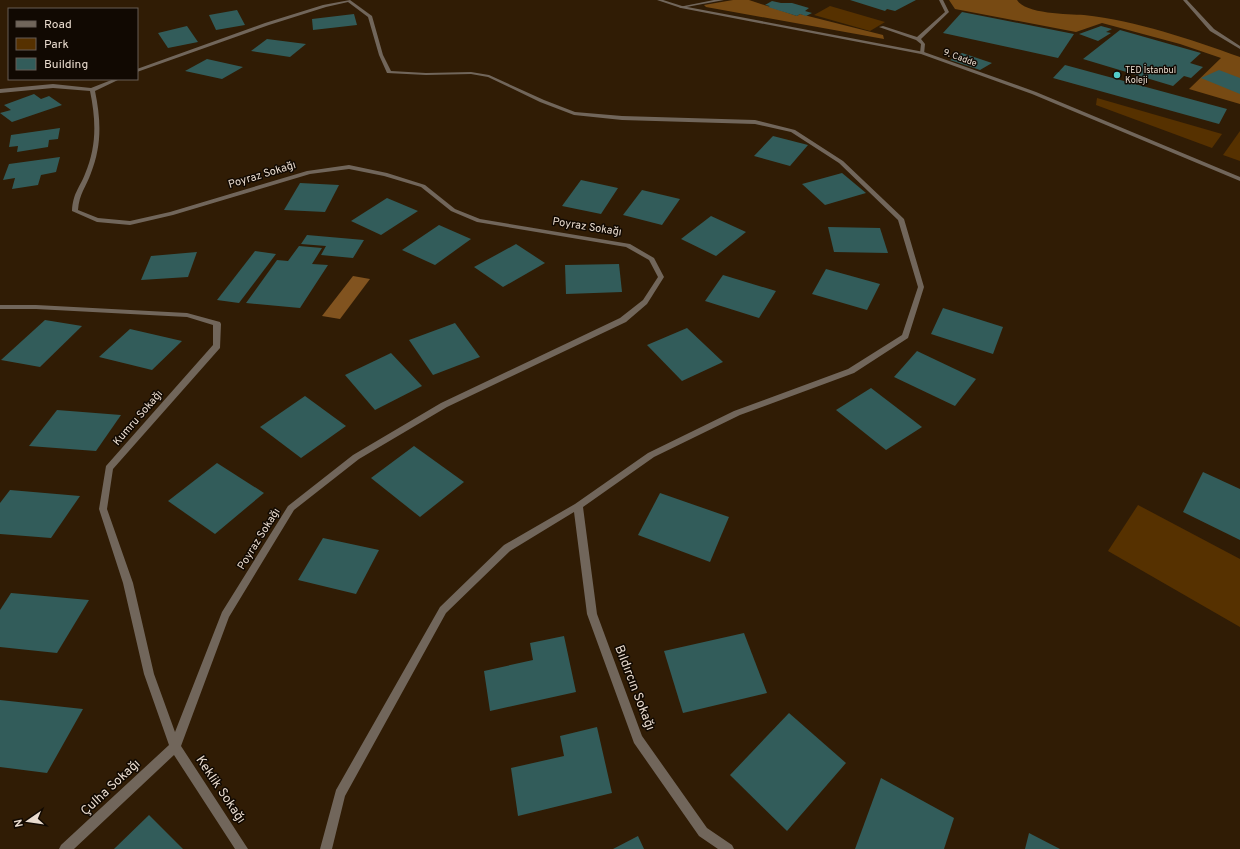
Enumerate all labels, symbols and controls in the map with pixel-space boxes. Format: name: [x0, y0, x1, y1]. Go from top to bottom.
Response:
legend: [8, 8, 138, 80]
text: Road: [44, 17, 72, 33]
text: Park: [44, 37, 69, 53]
street label: 9. Cadde: [942, 47, 979, 69]
text: Building: [44, 57, 88, 73]
place label: TED İstanbul Koleji: [1125, 64, 1176, 86]
marker: TED İstanbul Koleji: [1112, 70, 1122, 80]
street label: Poyraz Sokağı: [226, 158, 298, 192]
street label: Poyraz Sokağı: [551, 215, 623, 239]
street label: Kumru Sokağı: [110, 387, 166, 449]
street label: Poyraz Sokağı: [234, 506, 284, 572]
street label: Bıldırcın Sokağı: [610, 643, 658, 733]
street label: Keklik Sokağı: [192, 753, 248, 827]
street label: Çulha Sokağı: [78, 756, 144, 820]
north arrow: [8, 801, 48, 841]
text: N: [12, 818, 27, 828]

